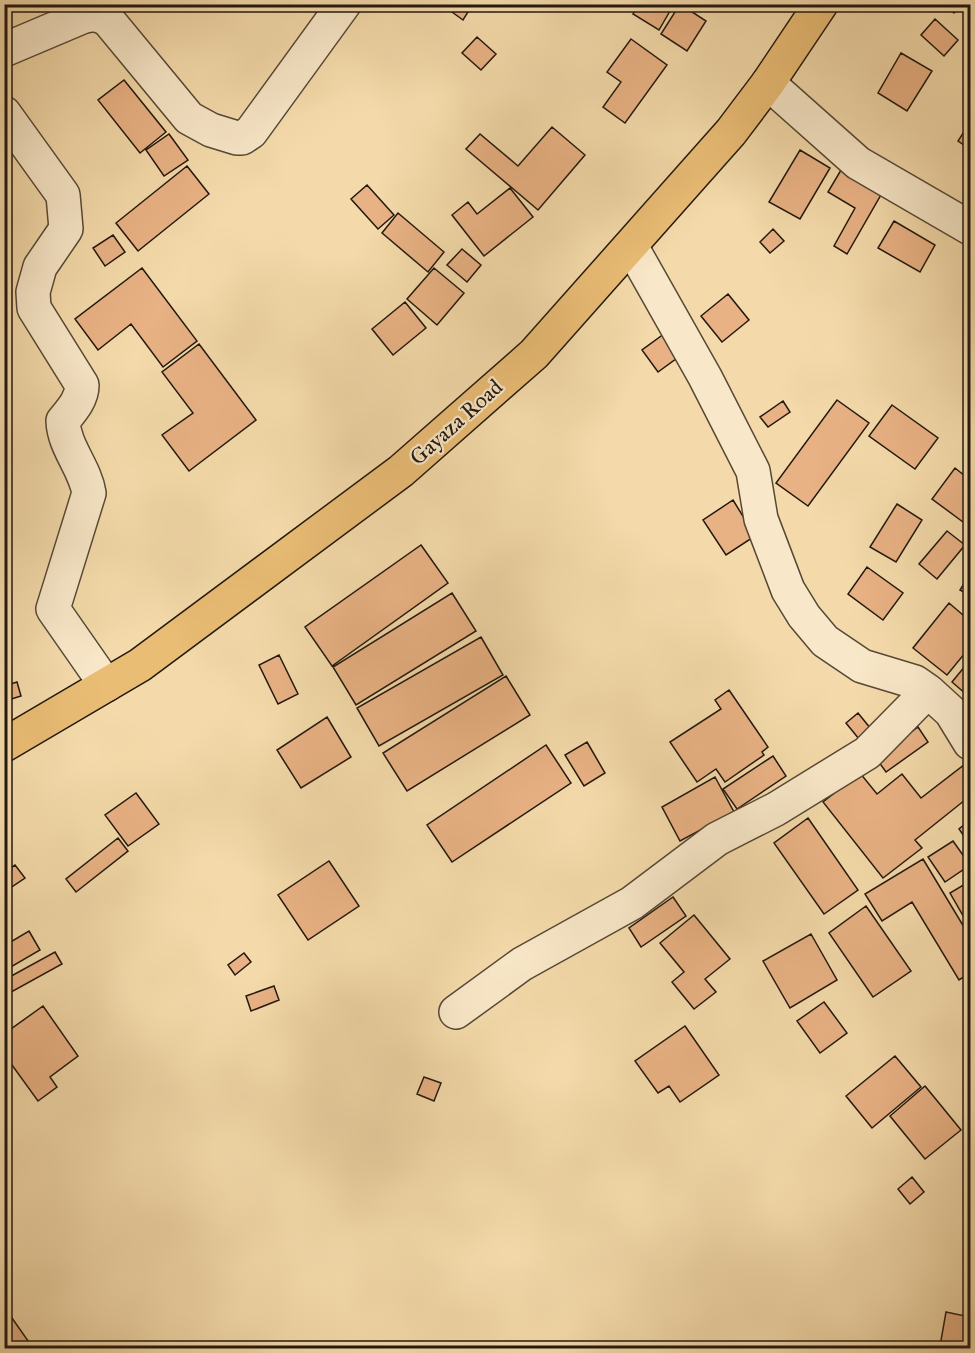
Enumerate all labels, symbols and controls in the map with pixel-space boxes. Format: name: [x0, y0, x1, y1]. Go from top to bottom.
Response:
street label: Gayaza Road: [404, 373, 508, 471]

